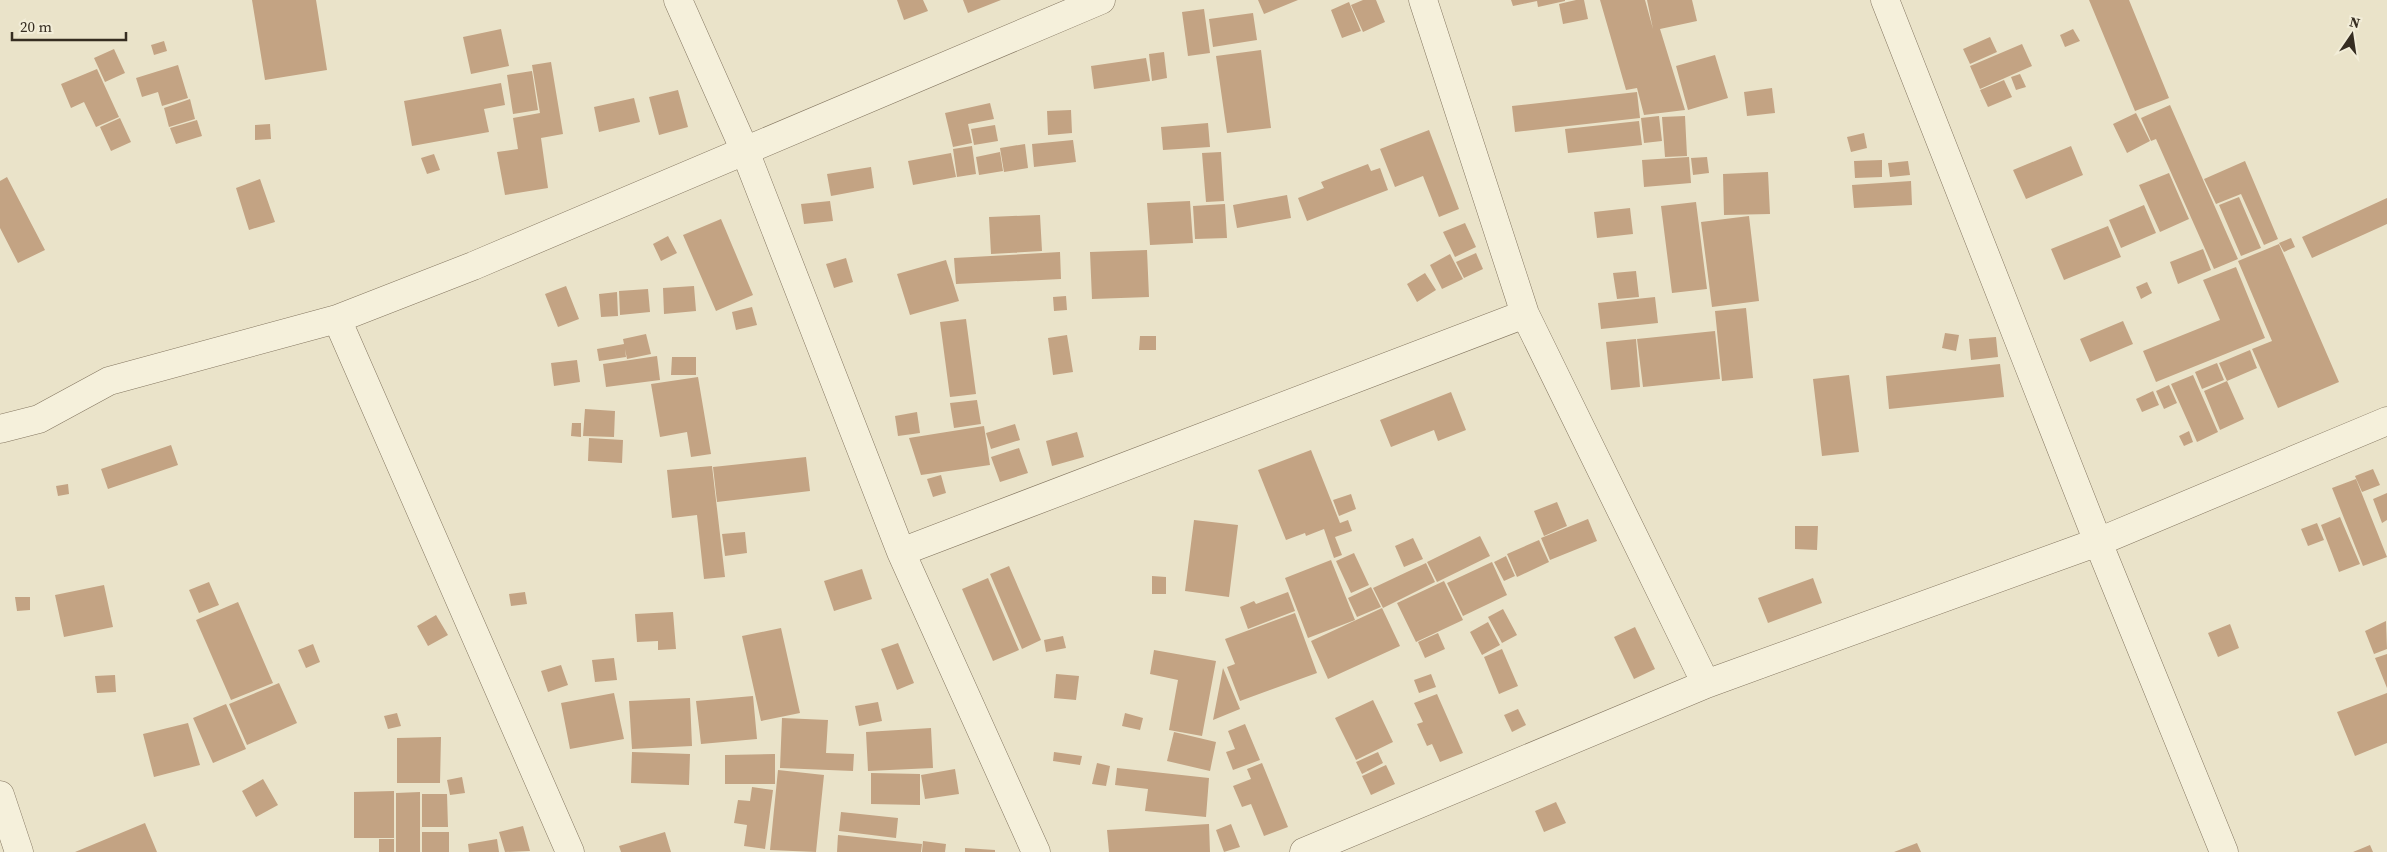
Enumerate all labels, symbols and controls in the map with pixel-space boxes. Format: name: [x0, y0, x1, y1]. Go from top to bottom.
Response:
scale bar: [12, 10, 126, 42]
north arrow: [2327, 10, 2377, 60]
text: N: [2348, 11, 2362, 33]
text: 20 m: [20, 16, 52, 37]

